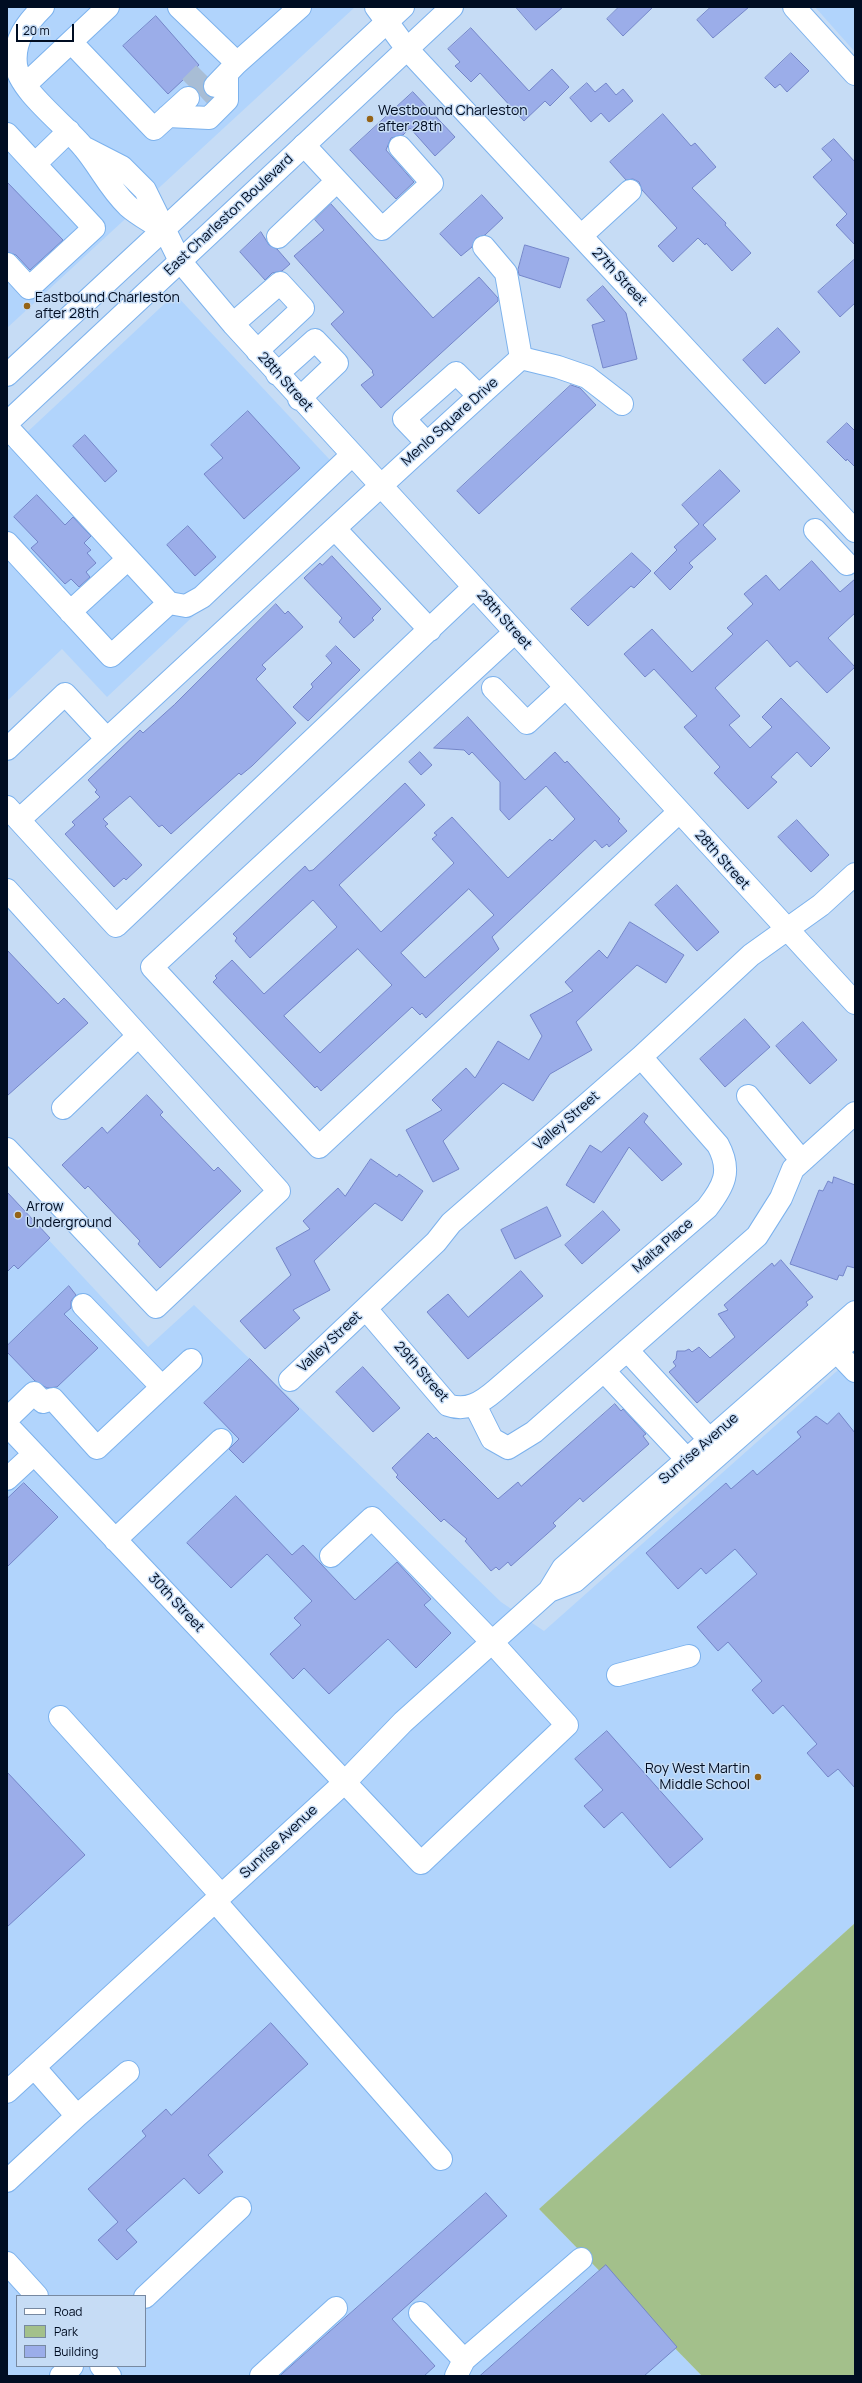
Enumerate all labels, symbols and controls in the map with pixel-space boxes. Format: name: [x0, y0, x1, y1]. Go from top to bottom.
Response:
scale bar: [18, 16, 76, 42]
text: 20 m: [23, 22, 50, 39]
place label: Westbound Charleston after 28th: [378, 103, 528, 136]
marker: Westbound Charleston after 28th: [365, 114, 375, 124]
street label: East Charleston Boulevard: [161, 151, 297, 279]
street label: 27th Street: [588, 245, 650, 309]
place label: Eastbound Charleston after 28th: [35, 290, 180, 322]
marker: Eastbound Charleston after 28th: [22, 301, 32, 311]
street label: 28th Street: [254, 349, 316, 415]
street label: Menlo Square Drive: [398, 374, 502, 470]
street label: 28th Street: [473, 587, 535, 653]
street label: 28th Street: [691, 827, 753, 893]
street label: Valley Street: [531, 1088, 603, 1154]
place label: Arrow Underground: [26, 1199, 112, 1232]
marker: Arrow Underground: [13, 1210, 23, 1220]
street label: Malta Place: [629, 1215, 697, 1277]
street label: Valley Street: [294, 1308, 366, 1376]
street label: 29th Street: [390, 1338, 452, 1406]
street label: Sunrise Avenue: [656, 1410, 742, 1488]
street label: 30th Street: [145, 1570, 207, 1636]
place label: Roy West Martin Middle School: [645, 1761, 750, 1794]
marker: Roy West Martin Middle School: [753, 1772, 763, 1782]
street label: Sunrise Avenue: [237, 1802, 321, 1882]
legend: [16, 2295, 146, 2367]
text: Road: [54, 2303, 82, 2320]
text: Park: [54, 2323, 78, 2340]
text: Building: [54, 2343, 98, 2360]

